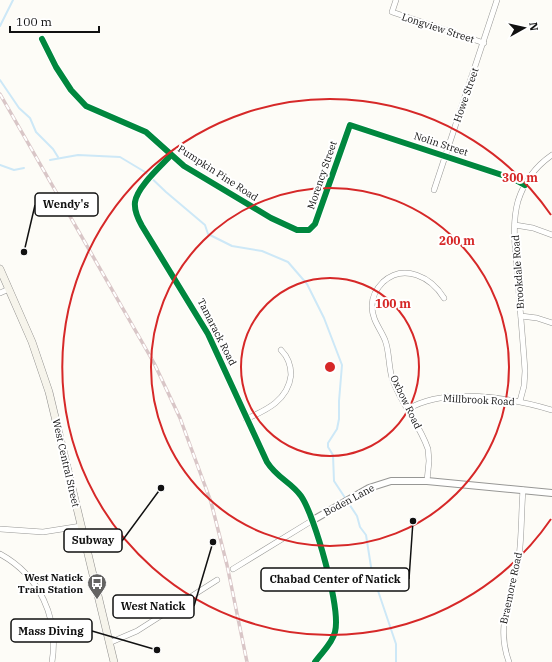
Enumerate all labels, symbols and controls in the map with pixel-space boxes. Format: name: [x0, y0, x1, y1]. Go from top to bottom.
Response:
scale bar: [10, 8, 99, 34]
north arrow: [504, 8, 544, 48]
street label: Longview Street: [400, 10, 476, 46]
text: 100 m: [16, 14, 52, 29]
text: N: [526, 21, 541, 32]
street label: Howe Street: [451, 66, 482, 124]
street label: Nolin Street: [412, 129, 470, 159]
street label: Morency Street: [304, 139, 340, 211]
street label: Pumpkin Pine Road: [175, 142, 261, 204]
text: 300 m: [502, 170, 538, 185]
callout: Wendy's: [35, 193, 98, 216]
text: Wendy's: [43, 197, 90, 211]
text: 200 m: [439, 233, 475, 248]
street label: Brookdale Road: [509, 234, 527, 310]
street label: Tamarack Road: [194, 296, 240, 368]
text: 100 m: [375, 296, 411, 311]
centre of rings: [323, 360, 337, 374]
street label: Oxbow Road: [387, 373, 425, 431]
street label: Millbrook Road: [443, 392, 515, 408]
street label: West Central Street: [50, 418, 83, 509]
street label: Boden Lane: [321, 481, 377, 519]
callout: Subway: [64, 529, 122, 552]
text: Subway: [72, 533, 115, 547]
street label: Braemore Road: [497, 551, 525, 625]
callout: Chabad Center of Natick: [261, 568, 409, 591]
place label: West Natick Train Station: [18, 571, 84, 596]
bus stop icon: West Natick Train Station: [86, 572, 108, 600]
text: Chabad Center of Natick: [269, 572, 401, 586]
callout: West Natick: [113, 595, 194, 618]
text: West Natick: [121, 599, 185, 613]
callout: Mass Diving: [11, 619, 92, 642]
text: Mass Diving: [18, 624, 84, 638]

